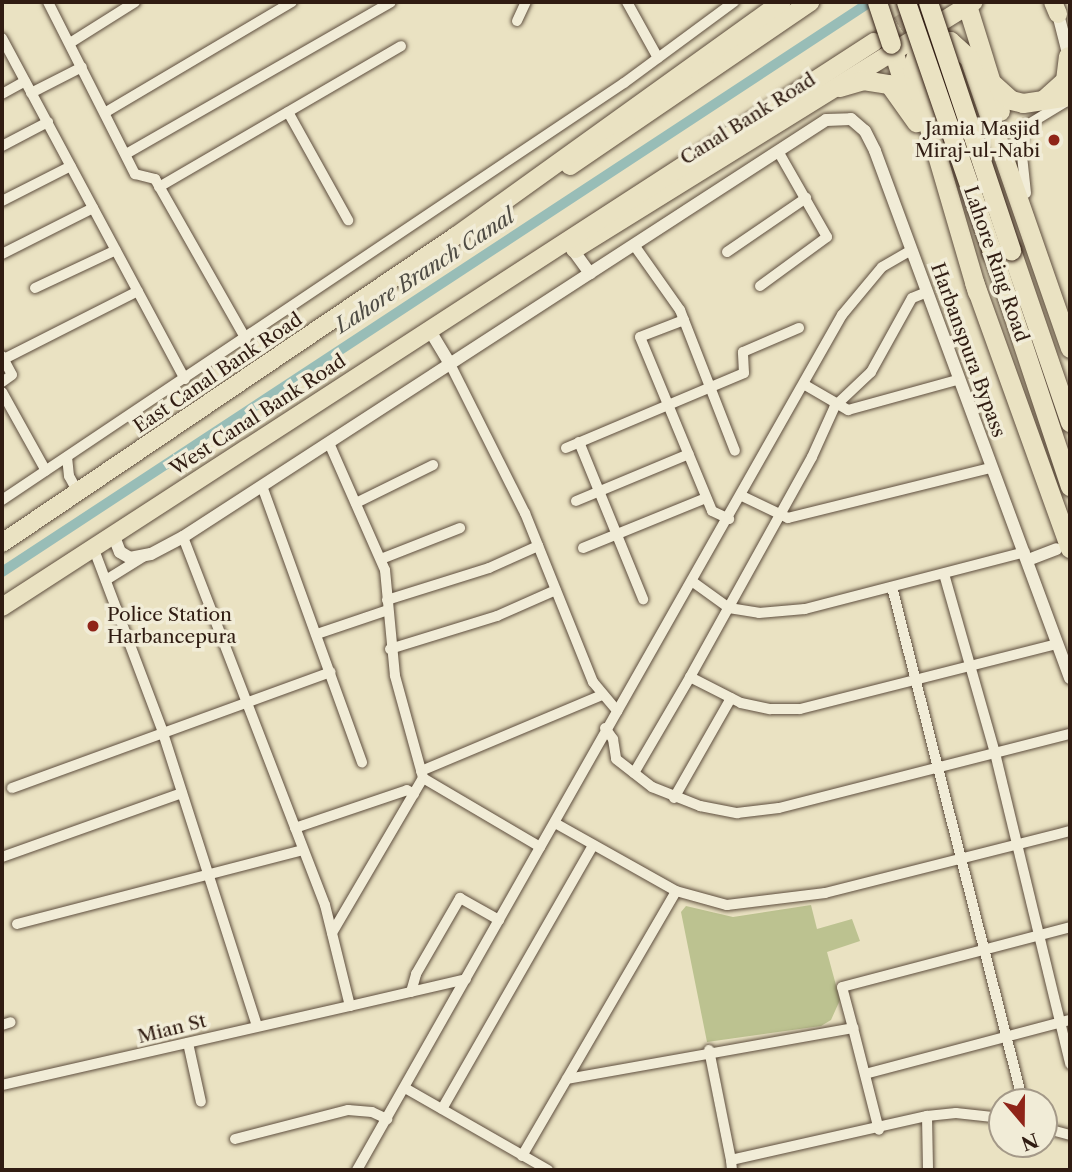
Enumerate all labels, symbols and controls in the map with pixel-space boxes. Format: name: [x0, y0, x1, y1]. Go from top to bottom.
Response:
street label: Canal Bank Road: [676, 68, 820, 170]
place label: Jamia Masjid Miraj-ul-Nabi: [915, 118, 1040, 162]
marker: Jamia Masjid Miraj-ul-Nabi: [1046, 132, 1062, 148]
street label: Lahore Ring Road: [959, 183, 1033, 345]
water label: Lahore Branch Canal: [330, 203, 520, 339]
street label: Harbanspura Bypass: [926, 260, 1010, 440]
street label: East Canal Bank Road: [129, 308, 307, 438]
street label: West Canal Bank Road: [166, 350, 350, 480]
place label: Police Station Harbancepura: [107, 604, 237, 648]
marker: Police Station Harbancepura: [85, 618, 101, 634]
street label: Mian St: [135, 1009, 209, 1049]
north arrow: [988, 1088, 1058, 1158]
text: N: [1018, 1128, 1041, 1155]

